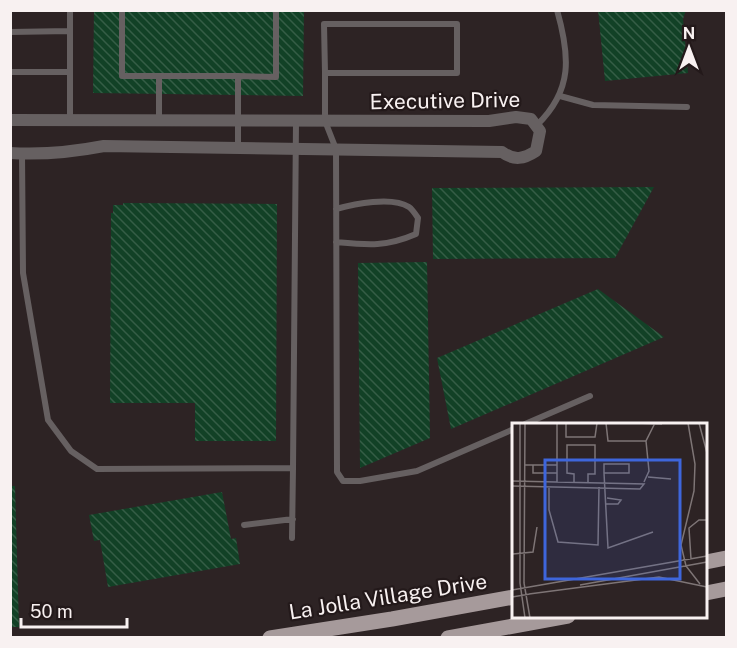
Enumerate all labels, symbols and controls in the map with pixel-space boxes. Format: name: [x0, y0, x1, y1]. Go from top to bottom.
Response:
north arrow: [659, 18, 719, 78]
text: N: [683, 24, 695, 43]
street label: Executive Drive: [369, 87, 521, 114]
inset map: [512, 423, 707, 618]
street label: La Jolla Village Drive: [287, 568, 489, 625]
scale bar: [21, 591, 128, 629]
text: 50 m: [30, 601, 73, 622]

